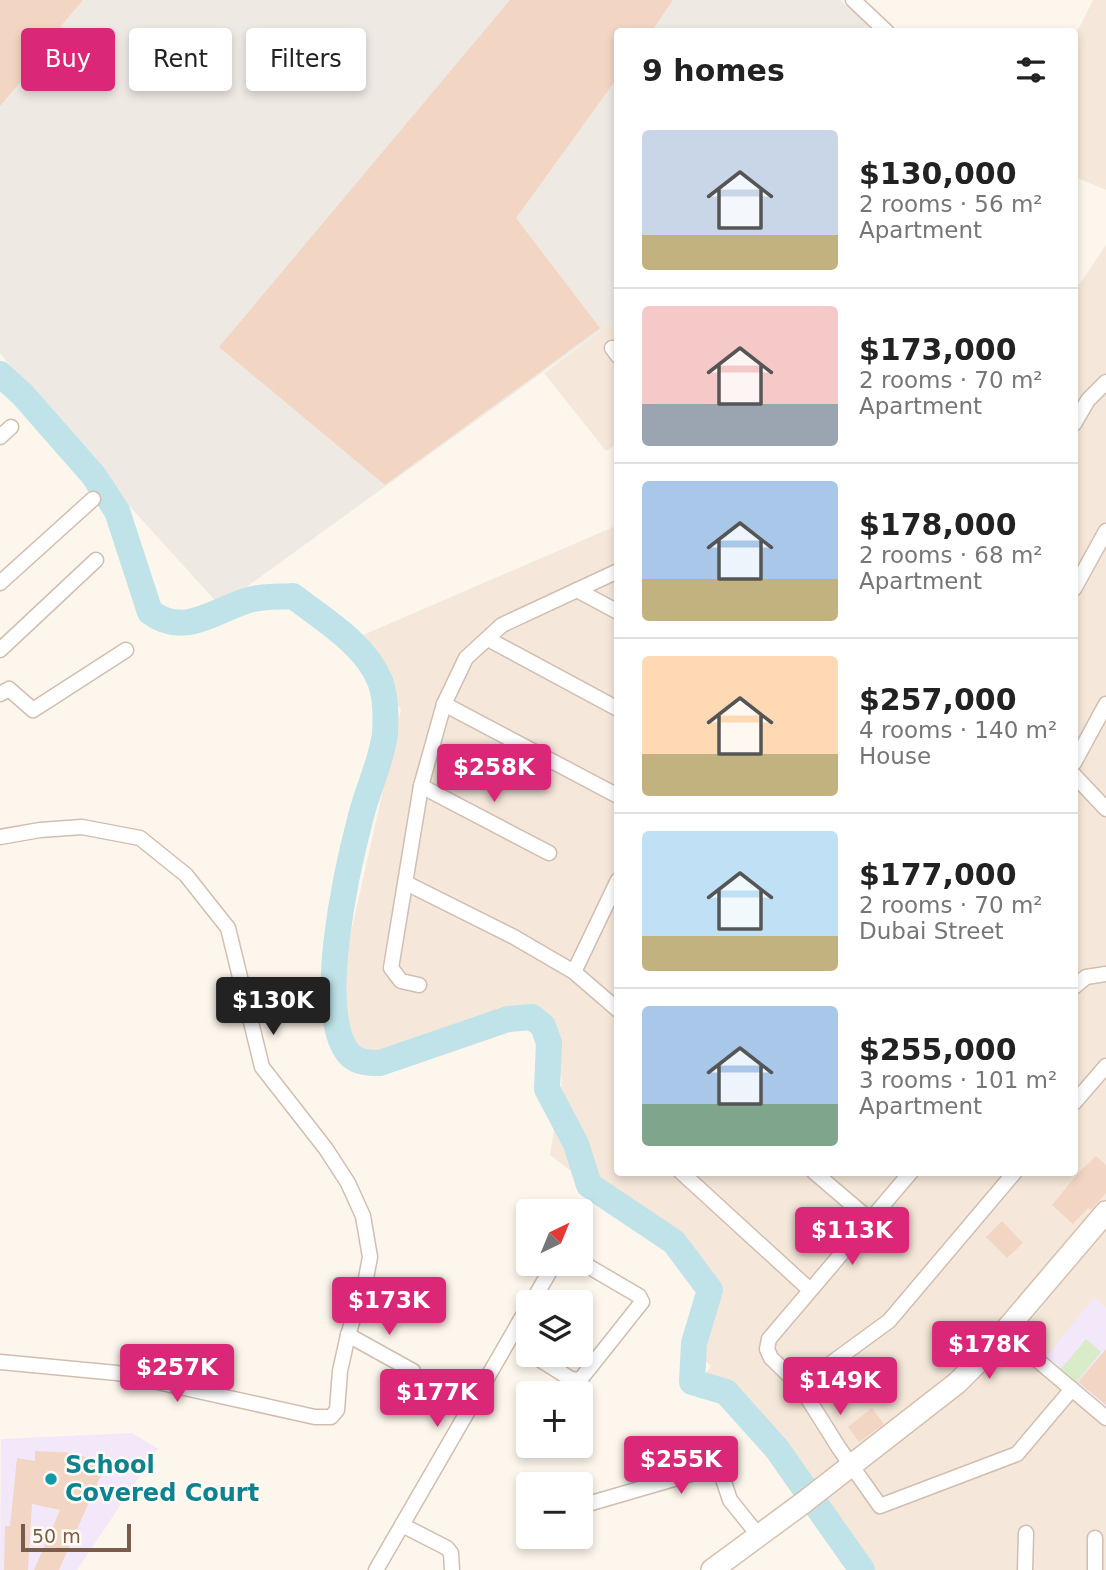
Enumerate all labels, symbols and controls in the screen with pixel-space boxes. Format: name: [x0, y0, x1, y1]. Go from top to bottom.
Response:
chip: Buy: [21, 28, 115, 91]
chip: Rent: [129, 28, 232, 91]
chip: Filters: [246, 28, 366, 91]
icon: filters: [1012, 51, 1050, 89]
text: 9 homes: [642, 53, 785, 88]
text: $130,000: [859, 156, 1017, 191]
icon: home: [698, 158, 782, 242]
text: 2 rooms · 56 m²: [859, 191, 1043, 217]
text: Apartment: [859, 217, 982, 243]
text: $173,000: [859, 332, 1017, 367]
icon: home: [698, 334, 782, 418]
text: 2 rooms · 70 m²: [859, 367, 1043, 393]
text: Apartment: [859, 393, 982, 419]
text: $178,000: [859, 507, 1017, 542]
icon: home: [698, 509, 782, 593]
text: 2 rooms · 68 m²: [859, 542, 1043, 568]
text: Apartment: [859, 568, 982, 594]
text: $257,000: [859, 682, 1017, 717]
icon: home: [698, 684, 782, 768]
text: 4 rooms · 140 m²: [859, 717, 1057, 743]
text: House: [859, 743, 931, 769]
pin: $258K: [445, 744, 543, 804]
text: $258K: [453, 754, 535, 780]
text: $177,000: [859, 857, 1017, 892]
icon: home: [698, 859, 782, 943]
text: 2 rooms · 70 m²: [859, 892, 1043, 918]
text: Dubai Street: [859, 918, 1004, 944]
pin: $130K: [224, 978, 322, 1037]
text: $130K: [232, 987, 314, 1013]
text: $255,000: [859, 1032, 1017, 1067]
icon: home: [698, 1034, 782, 1118]
text: 3 rooms · 101 m²: [859, 1067, 1057, 1093]
text: Apartment: [859, 1093, 982, 1119]
north arrow: [516, 1199, 593, 1276]
map controls: [516, 1199, 593, 1549]
pin: $113K: [803, 1208, 901, 1267]
text: $113K: [811, 1217, 893, 1243]
pin: $173K: [340, 1278, 438, 1337]
text: $173K: [348, 1287, 430, 1313]
button: layers: [516, 1290, 593, 1367]
pin: $178K: [940, 1322, 1038, 1381]
text: $178K: [948, 1331, 1030, 1357]
pin: $257K: [128, 1344, 226, 1404]
text: $257K: [136, 1354, 218, 1380]
pin: $149K: [791, 1358, 889, 1417]
text: $149K: [799, 1367, 881, 1393]
pin: $177K: [388, 1370, 486, 1429]
text: $177K: [396, 1379, 478, 1405]
button: +: [516, 1381, 593, 1458]
pin: $255K: [632, 1436, 730, 1496]
text: $255K: [640, 1446, 722, 1472]
place label: School Covered Court: [65, 1451, 259, 1507]
marker: School Covered Court: [43, 1471, 59, 1487]
button: −: [516, 1472, 593, 1549]
scale bar: [21, 1521, 131, 1553]
text: 50 m: [32, 1525, 81, 1547]

